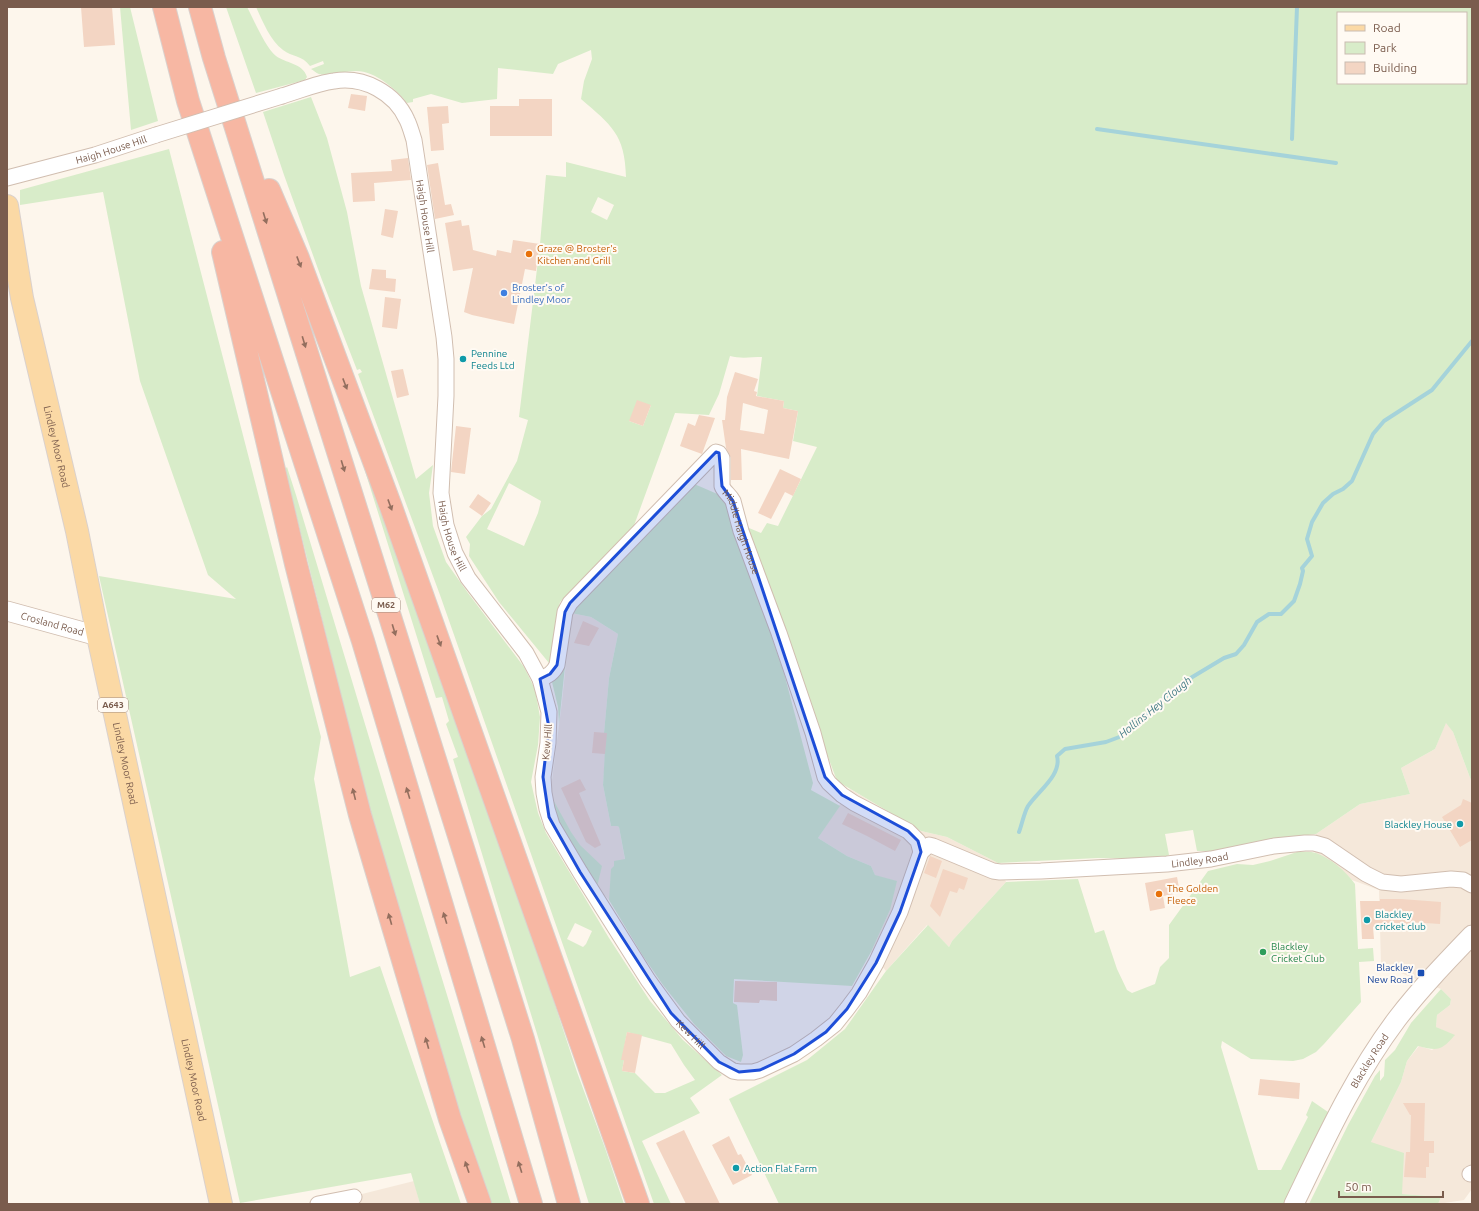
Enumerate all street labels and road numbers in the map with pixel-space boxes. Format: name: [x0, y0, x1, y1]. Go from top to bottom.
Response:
street label: Haigh House Hill: [74, 133, 148, 165]
street label: Haigh House Hill: [415, 179, 437, 254]
street label: Lindley Moor Road: [42, 405, 72, 489]
street label: Middle Haigh House: [721, 487, 762, 576]
street label: Haigh House Hill: [437, 500, 469, 573]
road number: M62: [372, 598, 400, 612]
street label: Crosland Road: [20, 610, 85, 637]
road number: A643: [98, 698, 128, 712]
street label: Lindley Moor Road: [111, 721, 140, 806]
street label: Kew Hill: [540, 723, 554, 760]
street label: Lindley Road: [1171, 850, 1229, 869]
street label: Kew Hill: [674, 1017, 708, 1051]
street label: Blackley Road: [1348, 1031, 1390, 1090]
street label: Lindley Moor Road: [180, 1038, 208, 1122]

